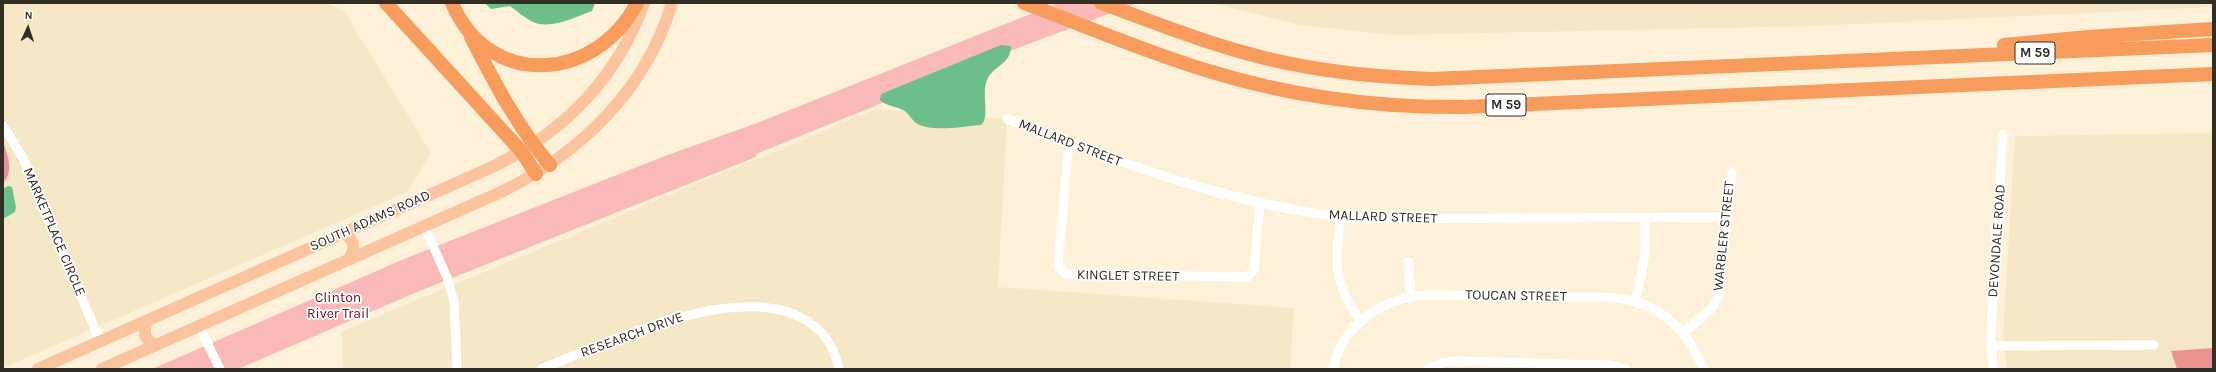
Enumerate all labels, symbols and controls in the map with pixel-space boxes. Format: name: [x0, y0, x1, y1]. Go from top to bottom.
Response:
north arrow: [8, 8, 48, 48]
text: N: [24, 9, 33, 22]
road number: M 59: [2015, 42, 2055, 64]
road number: M 59: [1486, 94, 1526, 116]
street label: MALLARD STREET: [1016, 116, 1124, 170]
street label: MARKETPLACE CIRCLE: [19, 165, 89, 299]
street label: WARBLER STREET: [1710, 180, 1738, 292]
street label: DEVONDALE ROAD: [1985, 184, 2009, 298]
street label: SOUTH ADAMS ROAD: [307, 187, 433, 255]
street label: MALLARD STREET: [1328, 207, 1438, 227]
street label: KINGLET STREET: [1077, 267, 1179, 285]
street label: TOUCAN STREET: [1465, 287, 1567, 305]
park label: Clinton River Trail: [307, 290, 369, 322]
street label: RESEARCH DRIVE: [578, 309, 686, 361]

